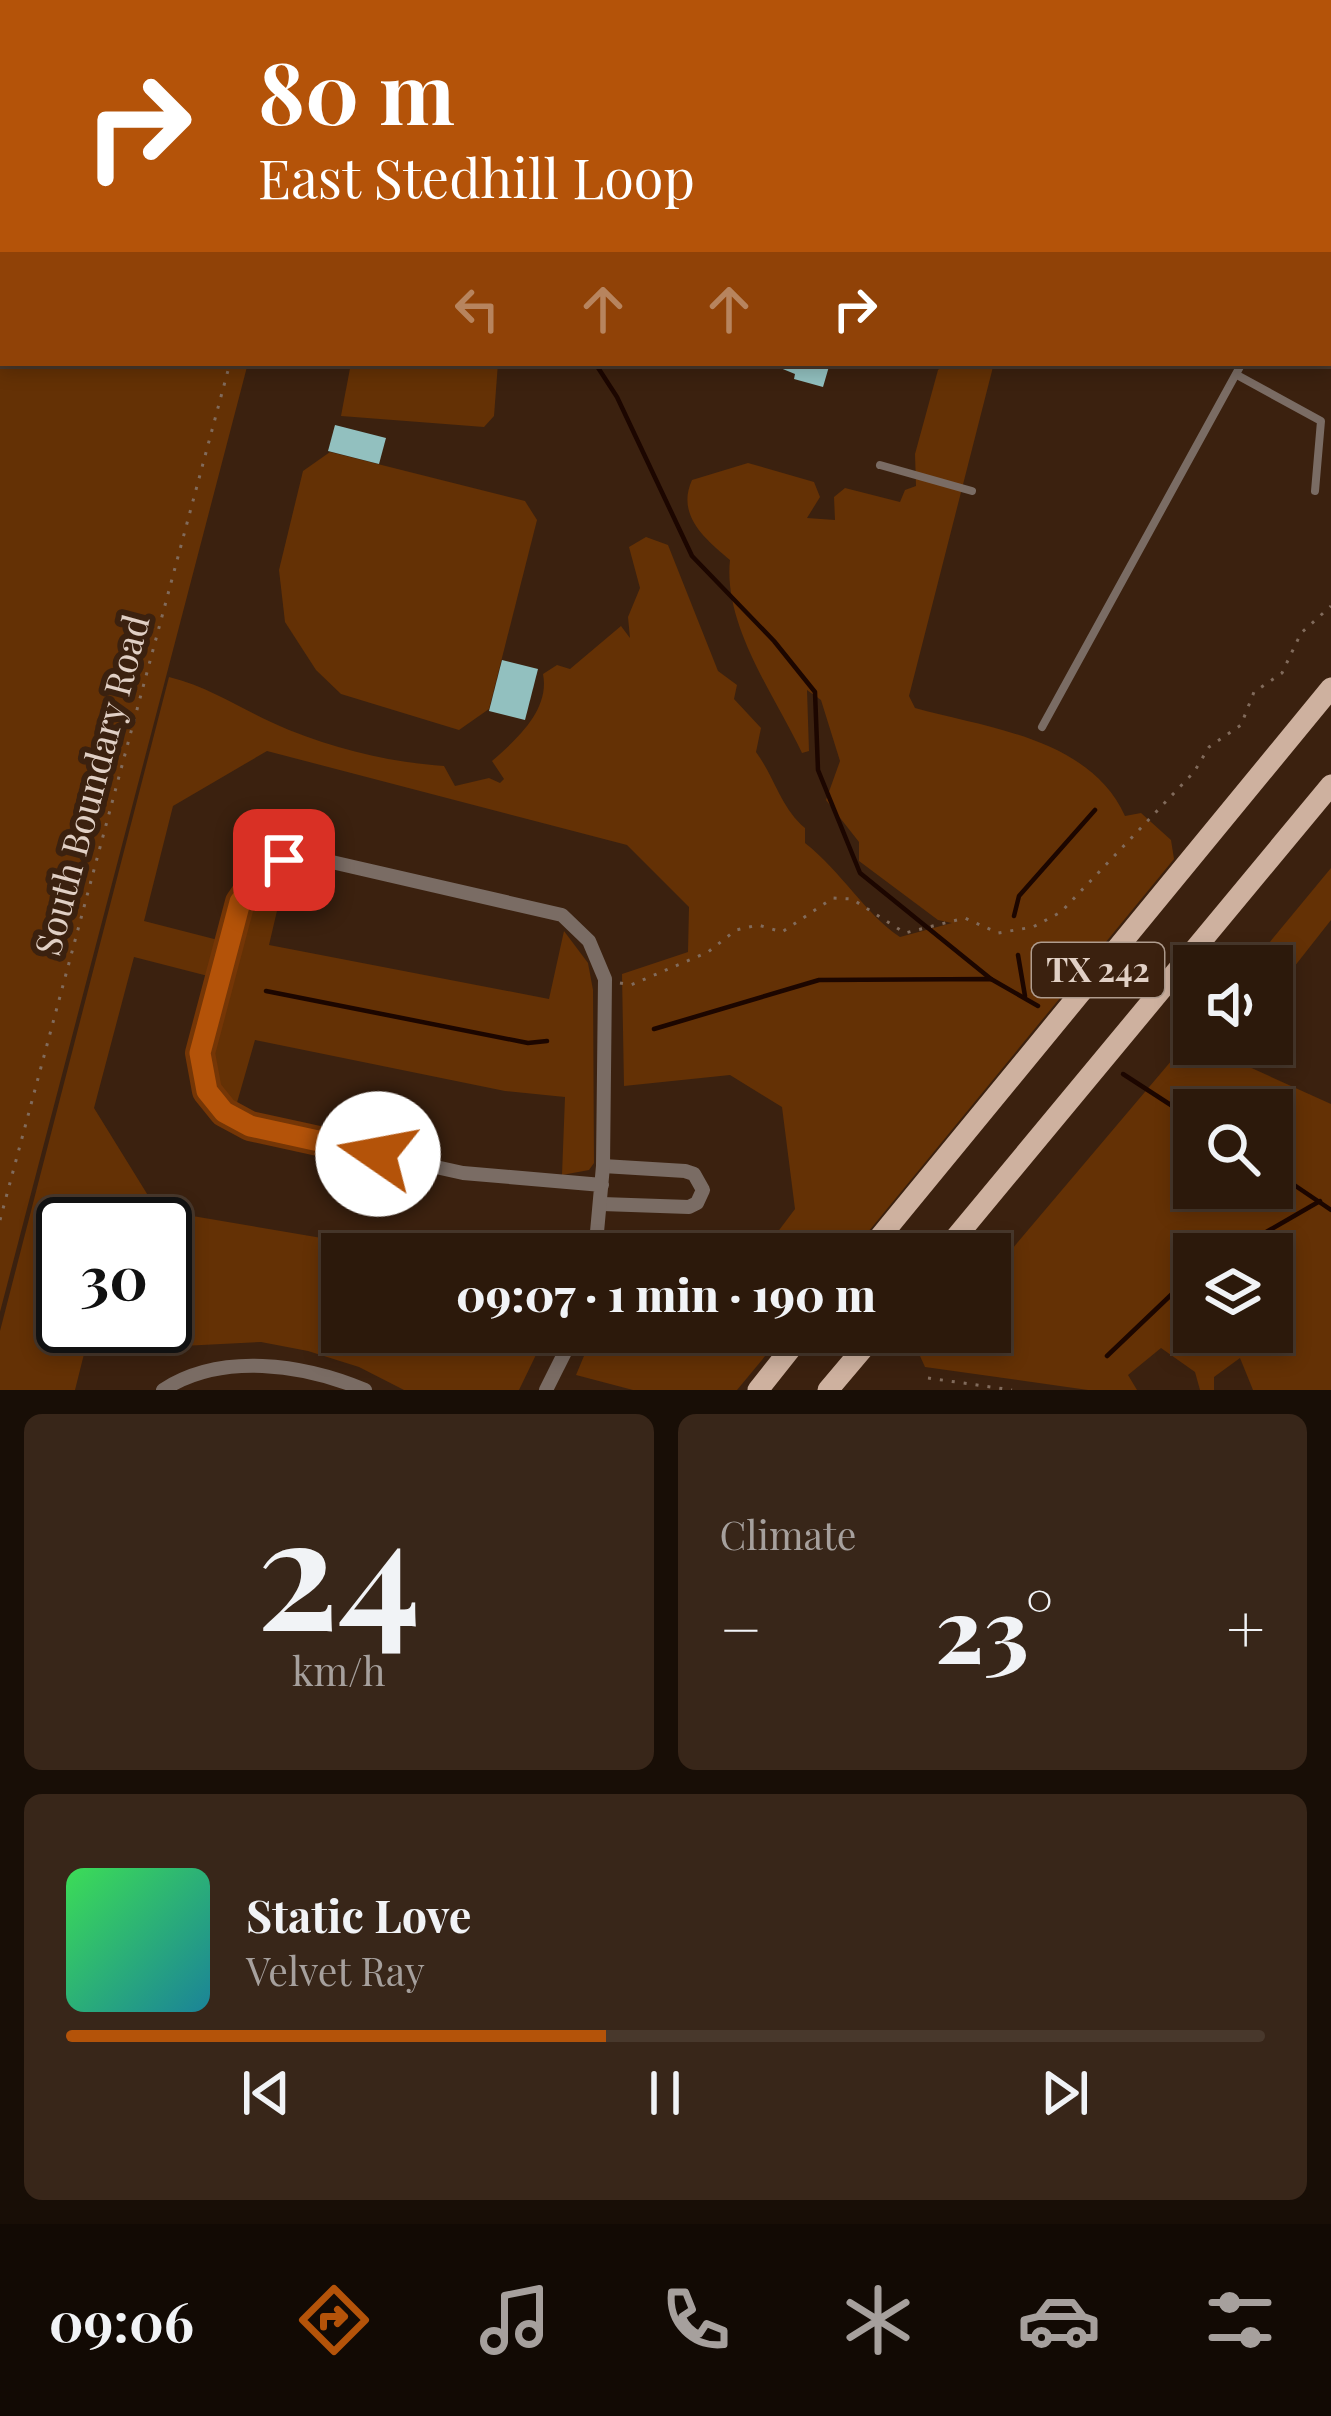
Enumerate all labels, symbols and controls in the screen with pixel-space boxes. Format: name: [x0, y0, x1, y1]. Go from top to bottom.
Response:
text: 80 m: [258, 34, 455, 146]
icon: right: [60, 48, 216, 204]
text: East Stedhill Loop: [258, 141, 695, 213]
icon: left: [444, 276, 510, 342]
icon: ahead: [570, 276, 636, 342]
icon: ahead: [696, 276, 762, 342]
icon: right: [822, 276, 888, 342]
street label: South Boundary Road: [22, 609, 159, 960]
pin: [233, 809, 335, 911]
icon: arrive: [251, 827, 317, 893]
road number: TX 242: [1032, 943, 1164, 997]
map controls: [1173, 945, 1293, 1353]
button: sound: [1173, 945, 1293, 1065]
button: search: [1173, 1089, 1293, 1209]
position arrow: [315, 1091, 441, 1217]
speed limit sign: 30: [36, 1197, 192, 1353]
button: layers: [1173, 1233, 1293, 1353]
text: 09:07 · 1 min · 190 m: [456, 1263, 876, 1323]
text: 24: [257, 1462, 421, 1670]
text: Climate: [720, 1508, 857, 1560]
text: 23°: [935, 1567, 1053, 1687]
text: −: [720, 1583, 762, 1671]
text: +: [1226, 1583, 1265, 1671]
text: km/h: [292, 1644, 386, 1696]
text: Static Love: [246, 1884, 471, 1944]
text: Velvet Ray: [246, 1944, 425, 1996]
icon: previous: [233, 2060, 299, 2126]
icon: pause: [632, 2060, 698, 2126]
icon: next: [1032, 2060, 1098, 2126]
icon: directions: [292, 2278, 376, 2362]
icon: music: [473, 2278, 557, 2362]
icon: phone: [654, 2278, 738, 2362]
icon: climate: [836, 2278, 920, 2362]
icon: car: [1017, 2278, 1101, 2362]
icon: filters: [1198, 2278, 1282, 2362]
text: 09:06: [49, 2284, 194, 2356]

